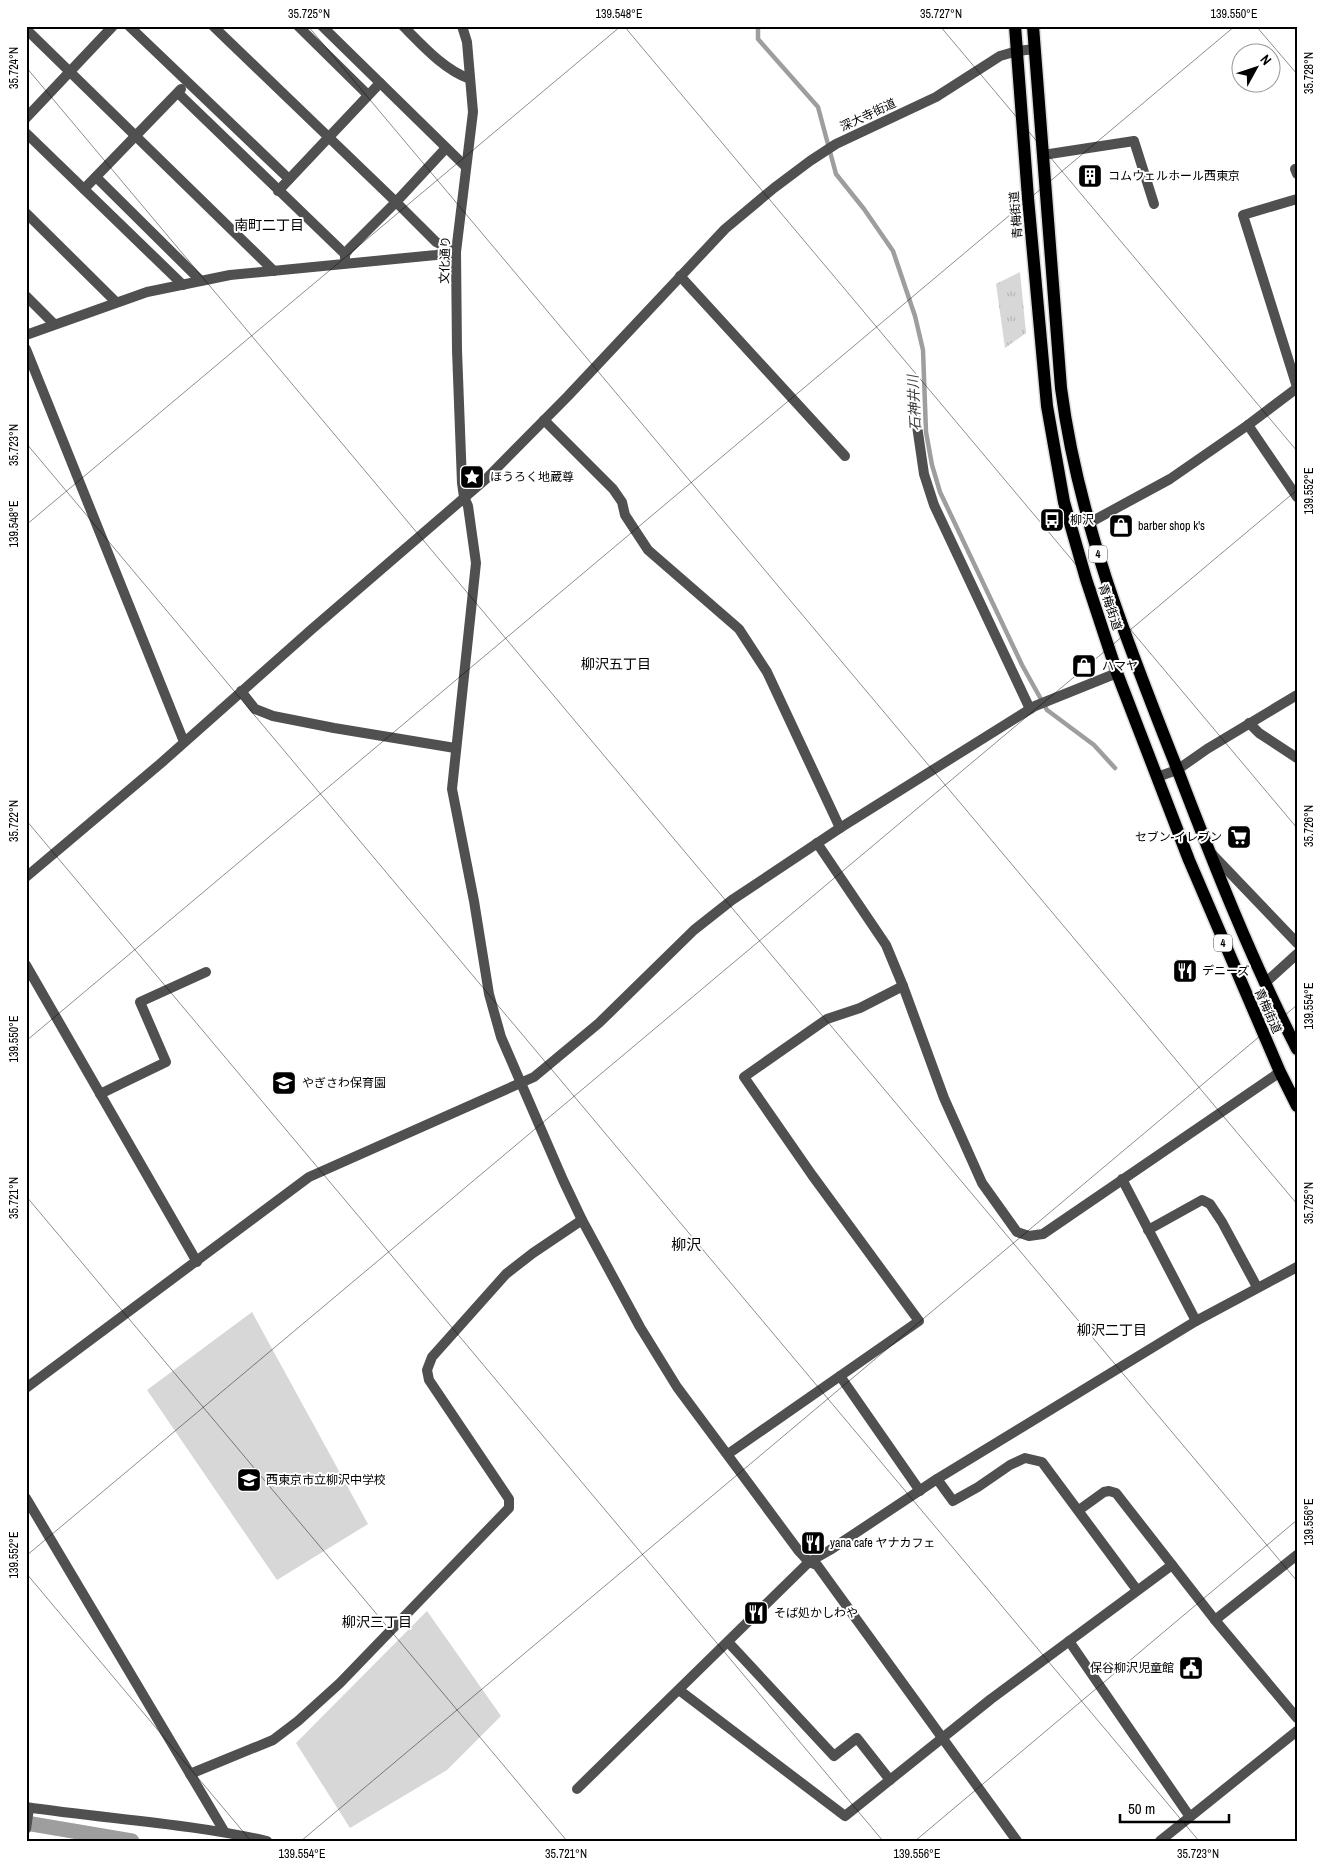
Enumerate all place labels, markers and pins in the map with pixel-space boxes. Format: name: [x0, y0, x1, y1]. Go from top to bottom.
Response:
building icon: コムウェルホール西東京: [1077, 163, 1103, 189]
place label: コムウェルホール西東京: [1108, 168, 1240, 184]
place icon: ほうろく地蔵尊: [459, 464, 485, 490]
place label: ほうろく地蔵尊: [490, 469, 574, 485]
bus stop icon: 柳沢: [1039, 507, 1065, 533]
place label: 柳沢: [1070, 512, 1094, 528]
shop icon: barber shop k's: [1108, 513, 1134, 539]
place label: barber shop k's: [1138, 518, 1205, 534]
shop icon: ハマヤ: [1071, 653, 1097, 679]
place label: ハマヤ: [1102, 658, 1138, 674]
supermarket icon: セブン-イレブン: [1226, 824, 1252, 850]
place label: セブン-イレブン: [1135, 829, 1222, 845]
restaurant icon: デニーズ: [1172, 958, 1198, 984]
place label: デニーズ: [1202, 963, 1249, 979]
school or university icon: やぎさわ保育園: [271, 1070, 297, 1096]
place label: やぎさわ保育園: [302, 1075, 386, 1091]
school or university icon: 西東京市立柳沢中学校: [236, 1467, 262, 1493]
place label: 西東京市立柳沢中学校: [266, 1472, 386, 1488]
restaurant icon: yana cafe ヤナカフェ: [800, 1530, 826, 1556]
place label: yana cafe ヤナカフェ: [830, 1535, 935, 1551]
restaurant icon: そば処かしわや: [743, 1600, 769, 1626]
place label: そば処かしわや: [774, 1605, 858, 1621]
public building icon: 保谷柳沢児童館: [1178, 1655, 1204, 1681]
place label: 保谷柳沢児童館: [1090, 1660, 1174, 1676]

